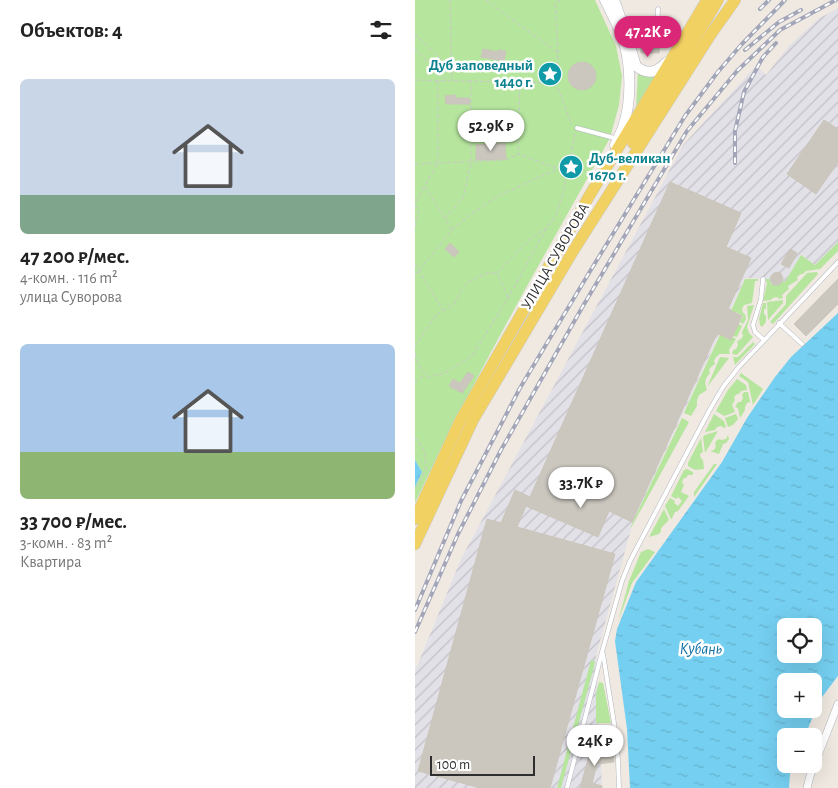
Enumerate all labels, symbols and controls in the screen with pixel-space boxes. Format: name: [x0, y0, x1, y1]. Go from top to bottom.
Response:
pin: 47.2K ₽: [602, 15, 694, 58]
icon: filters: [367, 16, 395, 44]
text: Объектов: 4: [20, 20, 123, 41]
text: 47.2K ₽: [625, 24, 671, 40]
place label: Дуб заповедный 1440 г.: [429, 58, 533, 90]
place icon: Дуб заповедный 1440 г.: [537, 61, 563, 87]
pin: 52.9K ₽: [445, 110, 537, 152]
icon: home: [163, 111, 253, 201]
text: 52.9K ₽: [468, 118, 514, 134]
place label: Дуб-великан 1670 г.: [589, 151, 670, 183]
place icon: Дуб-великан 1670 г.: [558, 154, 584, 180]
street label: УЛИЦА СУВОРОВА: [519, 200, 592, 312]
text: 47 200 ₽/мес.: [20, 246, 129, 267]
text: 4-комн. · 116 m²: [20, 270, 118, 286]
text: улица Суворова: [20, 289, 122, 305]
icon: home: [163, 376, 253, 466]
pin: 33.7K ₽: [535, 466, 627, 509]
text: 33.7K ₽: [559, 475, 603, 491]
text: 33 700 ₽/мес.: [20, 511, 127, 532]
text: 3-комн. · 83 m²: [20, 535, 112, 551]
text: Квартира: [20, 554, 82, 570]
map controls: [777, 618, 822, 773]
button: locate: [777, 618, 822, 663]
water label: Кубань: [680, 641, 722, 657]
button: +: [777, 673, 822, 718]
pin: 24K ₽: [560, 724, 630, 767]
button: −: [777, 728, 822, 773]
text: 24K ₽: [578, 733, 612, 749]
scale bar: [430, 753, 535, 776]
text: 100 m: [437, 758, 470, 772]

